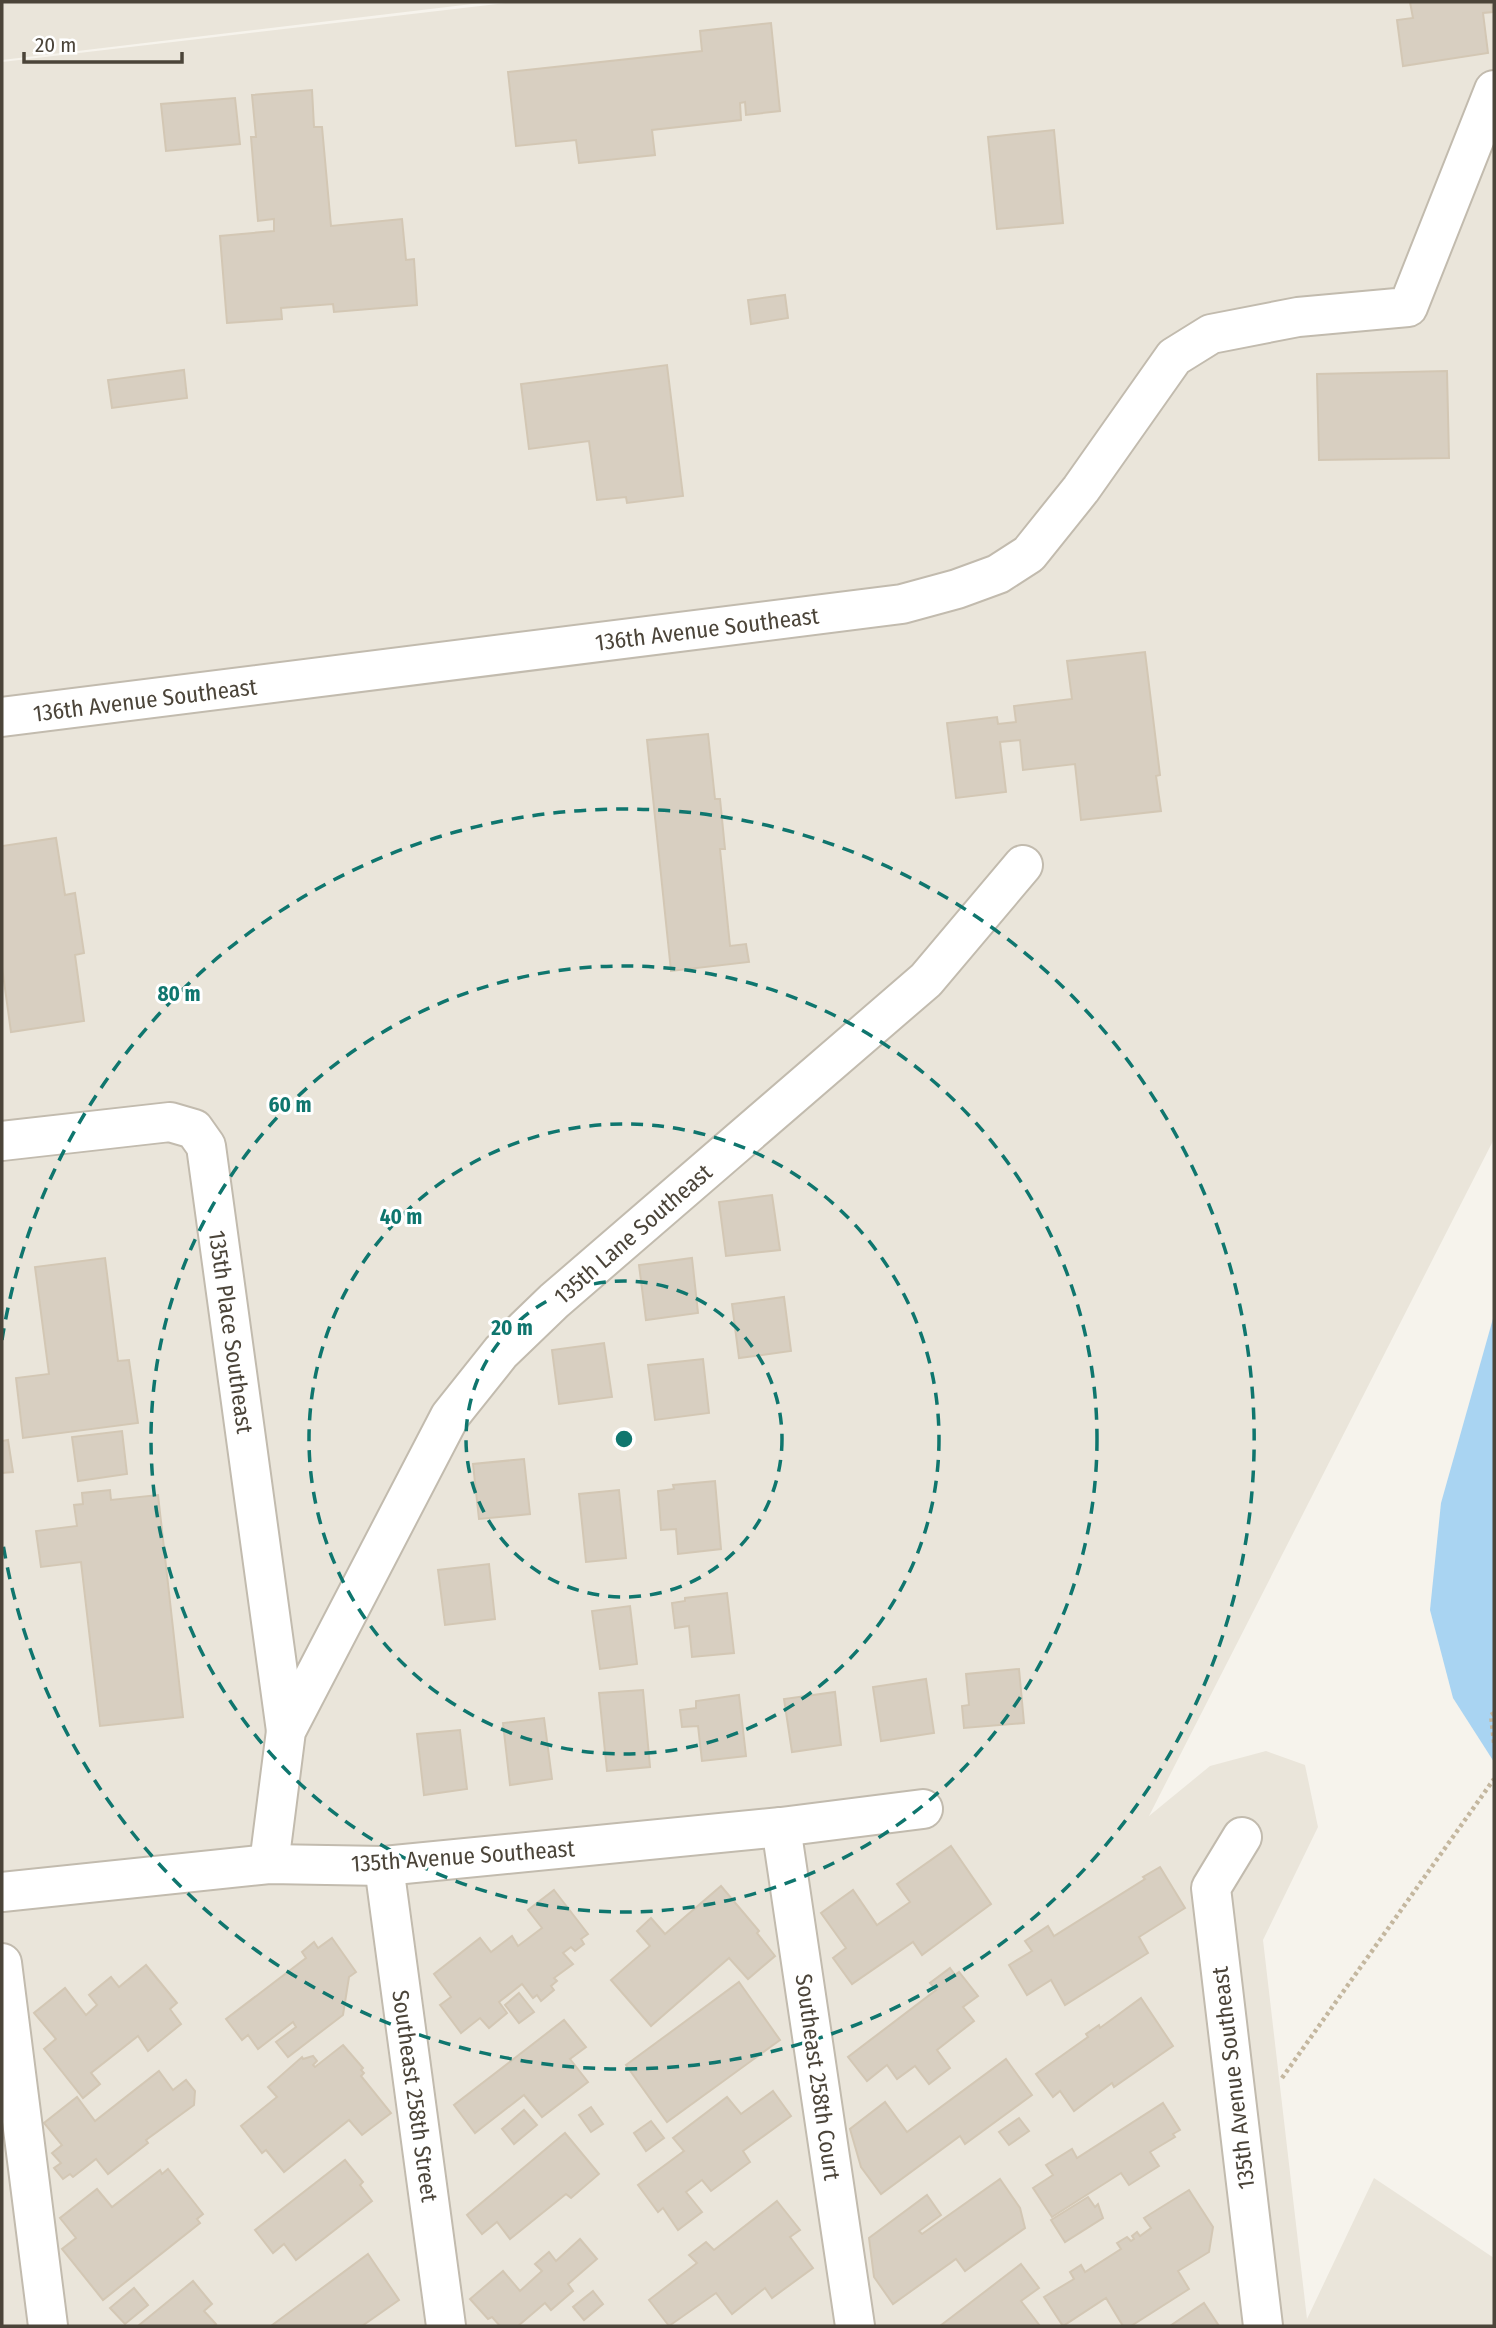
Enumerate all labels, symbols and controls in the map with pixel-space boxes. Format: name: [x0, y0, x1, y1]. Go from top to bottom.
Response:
scale bar: [24, 21, 182, 65]
text: 20 m: [35, 32, 76, 58]
street label: 136th Avenue Southeast: [594, 601, 821, 657]
street label: 136th Avenue Southeast: [32, 672, 259, 728]
text: 80 m: [158, 981, 200, 1007]
text: 60 m: [269, 1092, 311, 1118]
street label: 135th Lane Southeast: [548, 1158, 718, 1310]
text: 40 m: [380, 1204, 422, 1230]
street label: 135th Place Southeast: [203, 1229, 259, 1436]
text: 20 m: [490, 1315, 533, 1341]
centre of rings: [612, 1427, 636, 1451]
street label: 135th Avenue Southeast: [350, 1834, 576, 1878]
street label: 135th Avenue Southeast: [1205, 1965, 1261, 2191]
street label: Southeast 258th Court: [790, 1972, 846, 2183]
street label: Southeast 258th Street: [386, 1988, 444, 2204]

